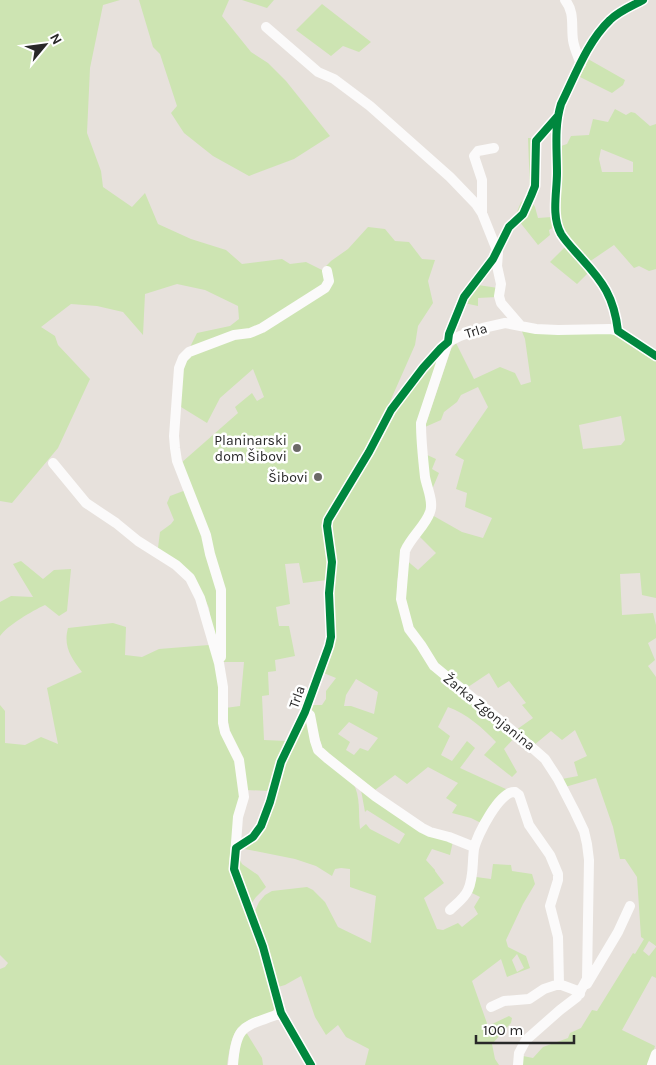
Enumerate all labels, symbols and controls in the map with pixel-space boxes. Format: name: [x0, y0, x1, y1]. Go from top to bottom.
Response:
north arrow: [20, 20, 70, 70]
text: N: [46, 30, 66, 47]
street label: Trla: [463, 320, 489, 342]
place label: Planinarski dom Šibovi: [214, 432, 287, 465]
marker: Planinarski dom Šibovi: [291, 442, 303, 454]
place label: Šibovi: [268, 469, 308, 486]
marker: Šibovi: [312, 471, 324, 483]
street label: Žarka Zgonjanina: [440, 670, 538, 754]
street label: Trla: [285, 684, 309, 710]
scale bar: [476, 1012, 574, 1044]
text: 100 m: [483, 1021, 523, 1039]

